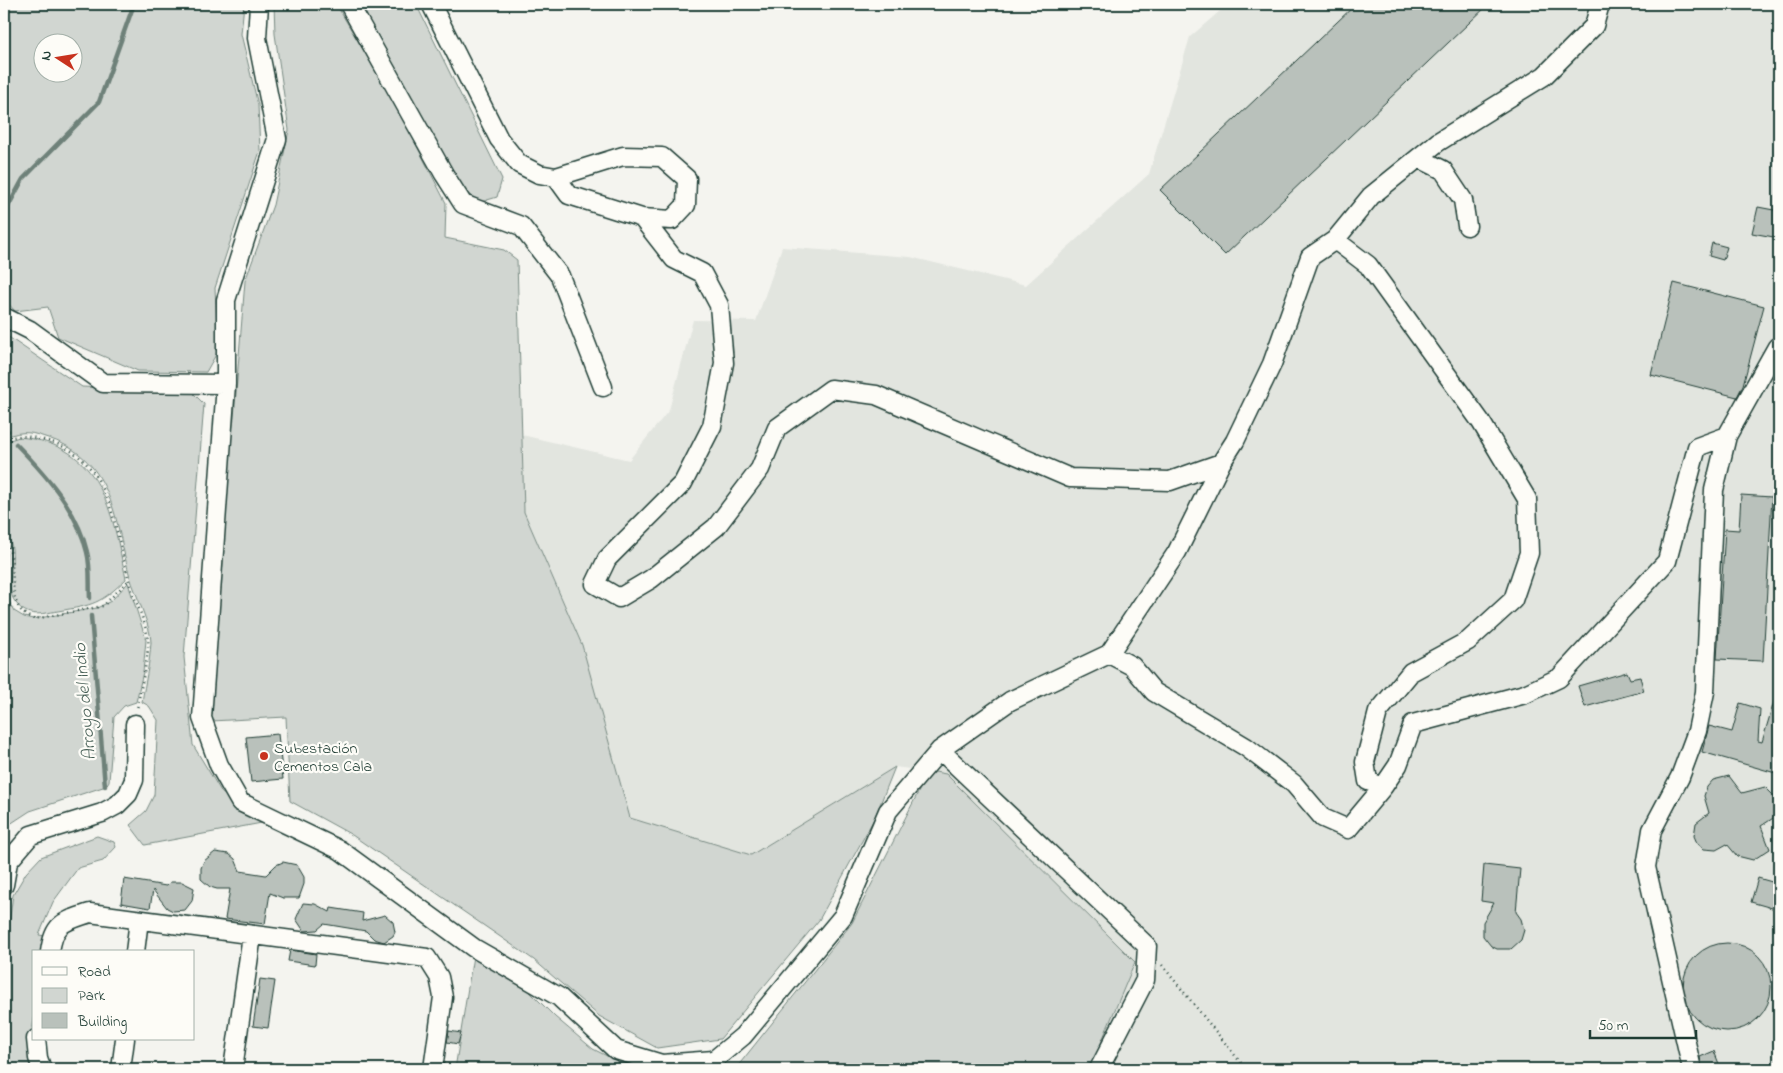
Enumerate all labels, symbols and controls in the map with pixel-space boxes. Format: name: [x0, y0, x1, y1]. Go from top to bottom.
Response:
north arrow: [32, 32, 82, 82]
text: N: [35, 49, 58, 62]
water label: Arroyo del Indio: [68, 642, 104, 762]
place label: Subestación Cementos Cala: [274, 737, 372, 779]
marker: Subestación Cementos Cala: [258, 750, 270, 762]
legend: [32, 950, 195, 1040]
text: Road: [78, 961, 111, 983]
text: Park: [78, 985, 106, 1007]
scale bar: [1590, 1008, 1697, 1040]
text: Building: [77, 1011, 127, 1034]
text: 50 m: [1598, 1015, 1629, 1037]

